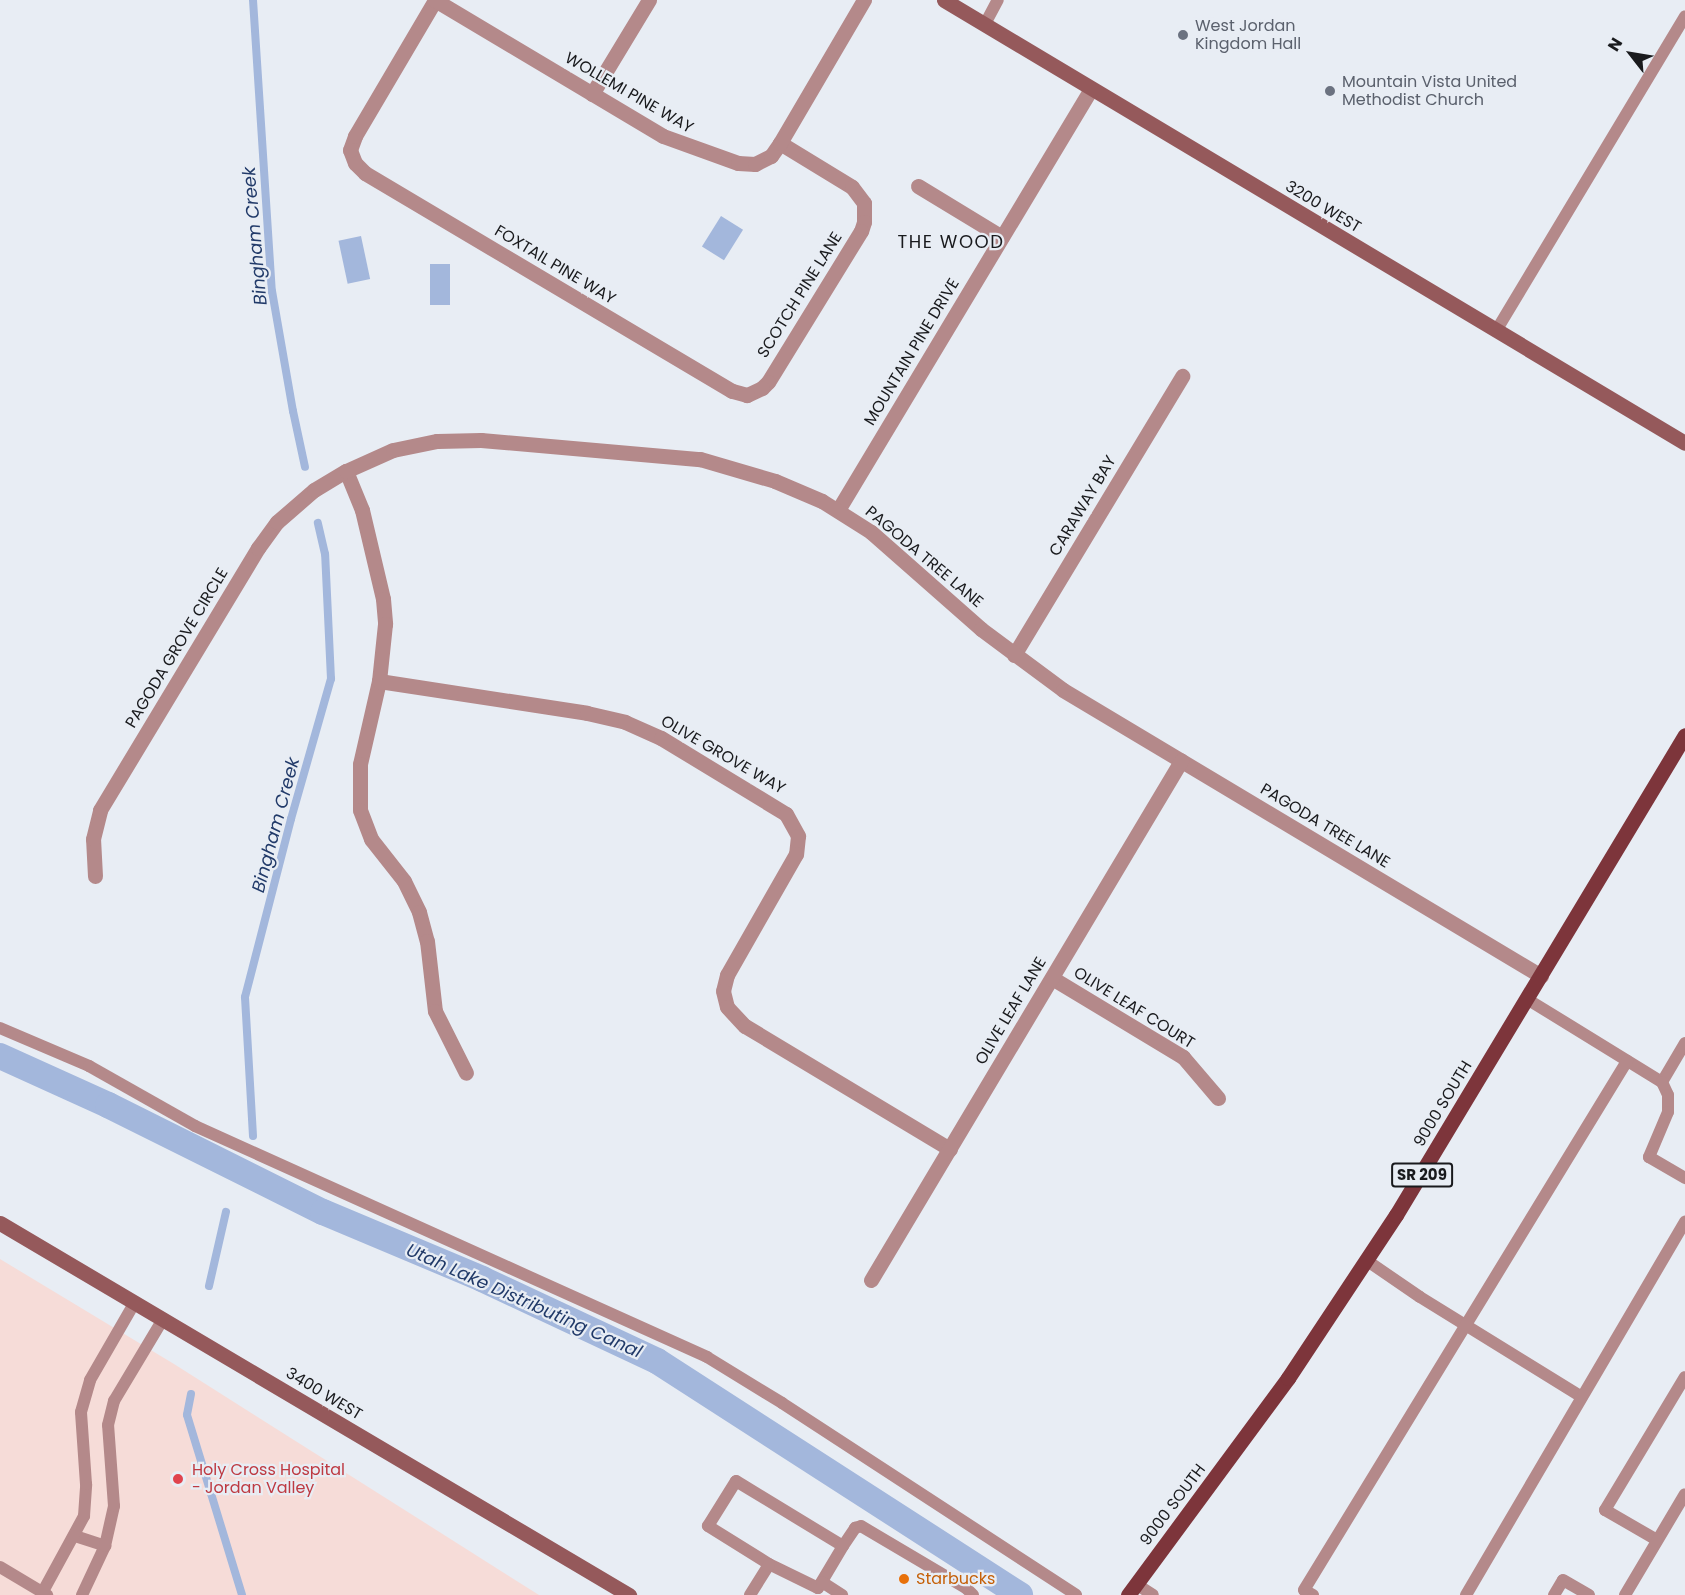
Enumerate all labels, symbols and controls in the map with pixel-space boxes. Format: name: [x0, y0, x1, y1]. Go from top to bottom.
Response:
place label: West Jordan Kingdom Hall: [1195, 16, 1301, 54]
north arrow: [1601, 24, 1661, 84]
marker: West Jordan Kingdom Hall: [1176, 28, 1190, 42]
text: N: [1602, 33, 1628, 56]
street label: WOLLEMI PINE WAY: [561, 48, 697, 138]
place label: Mountain Vista United Methodist Church: [1342, 72, 1517, 110]
marker: Mountain Vista United Methodist Church: [1323, 84, 1337, 98]
water label: Bingham Creek: [238, 166, 272, 306]
street label: 3200 WEST: [1282, 177, 1364, 237]
street label: FOXTAIL PINE WAY: [491, 221, 619, 309]
street label: SCOTCH PINE LANE: [754, 229, 846, 361]
district label: THE WOOD: [898, 231, 1004, 253]
street label: MOUNTAIN PINE DRIVE: [860, 275, 964, 429]
street label: CARAWAY BAY: [1046, 452, 1120, 560]
street label: PAGODA TREE LANE: [861, 502, 987, 612]
street label: PAGODA GROVE CIRCLE: [122, 565, 232, 731]
street label: OLIVE GROVE WAY: [657, 712, 789, 798]
water label: Bingham Creek: [248, 755, 304, 895]
street label: PAGODA TREE LANE: [1257, 780, 1393, 872]
street label: OLIVE LEAF LANE: [971, 954, 1051, 1068]
street label: OLIVE LEAF COURT: [1070, 963, 1198, 1053]
street label: 9000 SOUTH: [1410, 1057, 1476, 1151]
road number: SR 209: [1390, 1163, 1454, 1187]
water label: Utah Lake Distributing Canal: [403, 1239, 645, 1363]
street label: 3400 WEST: [282, 1364, 366, 1424]
place label: Holy Cross Hospital - Jordan Valley: [192, 1460, 345, 1498]
street label: 9000 SOUTH: [1136, 1460, 1210, 1550]
marker: Holy Cross Hospital - Jordan Valley: [169, 1470, 187, 1488]
place label: Starbucks: [916, 1569, 995, 1589]
marker: Starbucks: [897, 1572, 911, 1586]

